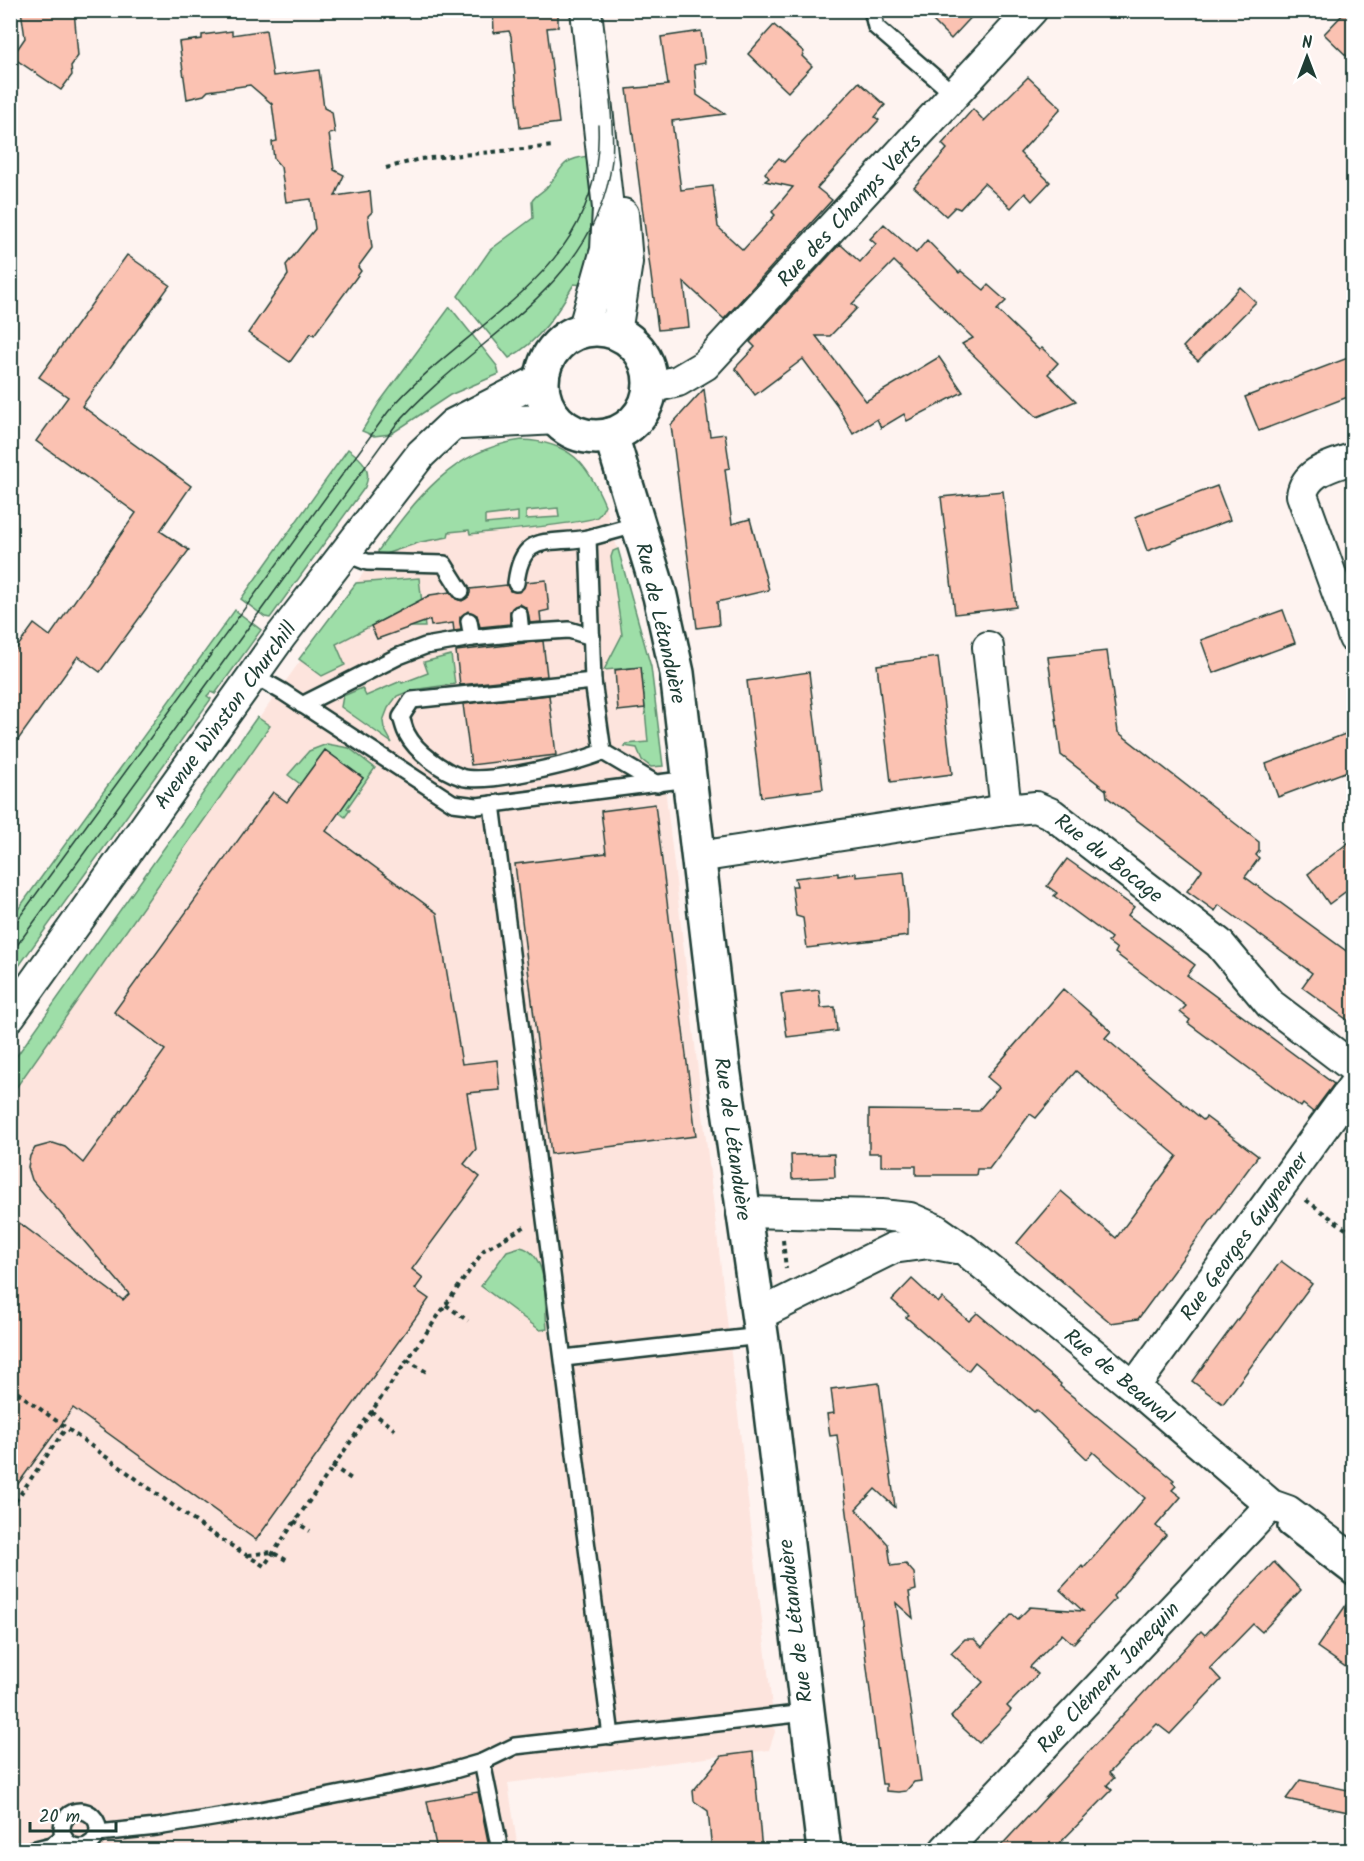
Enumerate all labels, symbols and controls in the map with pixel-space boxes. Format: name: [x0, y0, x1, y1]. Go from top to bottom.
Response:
north arrow: [1277, 27, 1337, 87]
text: N: [1302, 31, 1312, 56]
street label: Rue des Champs Verts: [770, 127, 930, 295]
street label: Rue de Létanduère: [625, 539, 694, 708]
street label: Avenue Winston Churchill: [146, 615, 306, 817]
street label: Rue du Bocage: [1046, 806, 1170, 913]
street label: Rue de Létanduère: [704, 1055, 759, 1224]
street label: Rue Georges Guynemer: [1172, 1145, 1319, 1328]
street label: Rue de Beauval: [1056, 1321, 1180, 1433]
street label: Rue de Létanduère: [770, 1537, 823, 1705]
street label: Rue Clément Janequin: [1030, 1594, 1189, 1762]
scale bar: [30, 1795, 116, 1833]
text: 20 m: [39, 1803, 80, 1832]

